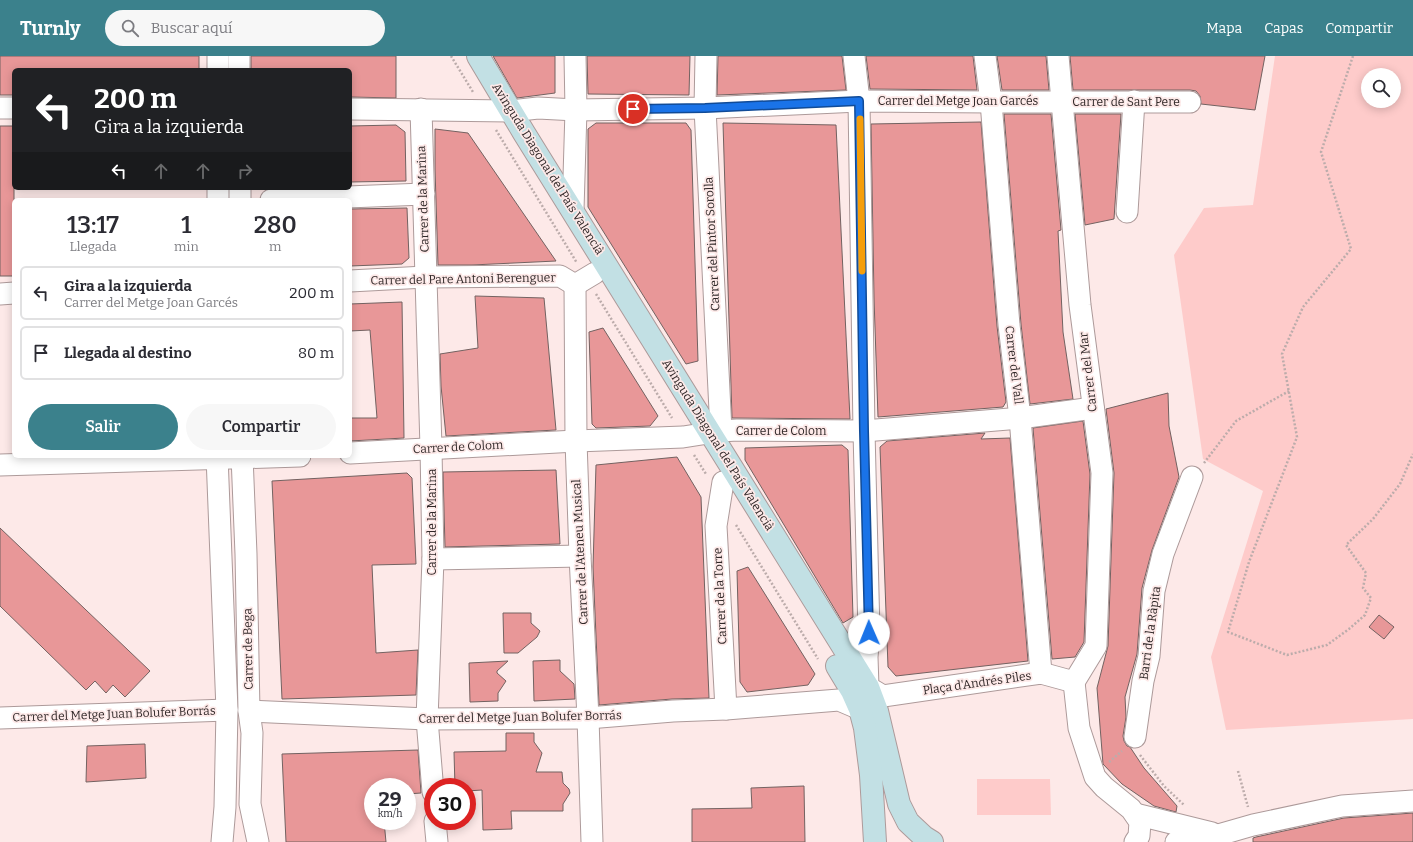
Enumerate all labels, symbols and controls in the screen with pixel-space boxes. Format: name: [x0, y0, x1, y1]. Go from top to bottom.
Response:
search box: [105, 10, 385, 46]
text: Turnly: [20, 17, 81, 40]
icon: search: [119, 17, 141, 39]
text: Buscar aquí: [151, 19, 232, 37]
text: Mapa: [1206, 20, 1242, 37]
text: Capas: [1264, 20, 1303, 37]
text: Compartir: [1325, 20, 1393, 37]
map controls: [1361, 68, 1401, 108]
button: search: [1361, 68, 1401, 108]
street label: Avinguda Diagonal del País Valencià: [489, 81, 607, 258]
text: 200 m: [94, 82, 177, 115]
icon: left: [28, 84, 80, 136]
pin: [616, 92, 650, 126]
street label: Carrer del Metge Joan Garcés: [878, 94, 1039, 108]
street label: Carrer de Sant Pere: [1072, 95, 1180, 109]
icon: arrive: [622, 98, 644, 120]
text: Gira a la izquierda: [94, 116, 244, 138]
street label: Carrer de la Marina: [414, 145, 432, 253]
icon: left: [108, 160, 130, 182]
icon: ahead: [150, 160, 172, 182]
icon: ahead: [192, 160, 214, 182]
icon: right: [234, 160, 256, 182]
street label: Carrer del Pintor Sorolla: [701, 176, 723, 311]
text: 13:17: [67, 211, 119, 239]
text: 1: [181, 211, 191, 239]
text: 280: [254, 211, 297, 239]
text: Llegada: [70, 239, 117, 254]
text: min: [174, 239, 199, 254]
text: m: [269, 239, 281, 254]
street label: Carrer del Pare Antoni Berenguer: [370, 270, 556, 288]
text: Gira a la izquierda: [64, 277, 192, 295]
icon: left: [30, 282, 52, 304]
text: 200 m: [289, 284, 334, 302]
text: Carrer del Metge Joan Garcés: [64, 295, 238, 310]
street label: Carrer del Vall: [1002, 325, 1026, 406]
street label: Carrer del Mar: [1076, 331, 1100, 413]
icon: arrive: [30, 342, 52, 364]
text: Llegada al destino: [64, 344, 192, 362]
text: 80 m: [298, 344, 334, 362]
street label: Avinguda Diagonal del País Valencià: [659, 357, 777, 534]
button: Salir: [28, 404, 178, 450]
button: Compartir: [186, 404, 336, 450]
street label: Carrer de Colom: [736, 424, 827, 438]
street label: Carrer de Colom: [412, 438, 504, 456]
street label: Carrer de la Marina: [425, 468, 439, 575]
street label: Carrer de l'Ateneu Musical: [569, 478, 591, 625]
street label: Carrer de la Torre: [710, 547, 730, 645]
street label: Barri de la Ràpita: [1136, 585, 1164, 681]
street label: Carrer de Bega: [240, 608, 256, 690]
position arrow: [848, 612, 890, 654]
street label: Plaça d'Andrés Piles: [922, 668, 1032, 698]
street label: Carrer del Metge Juan Bolufer Borrás: [12, 703, 216, 725]
street label: Carrer del Metge Juan Bolufer Borrás: [418, 708, 622, 726]
speed limit sign: 30: [424, 778, 476, 830]
text: 29: [378, 787, 402, 811]
text: km/h: [378, 808, 402, 820]

